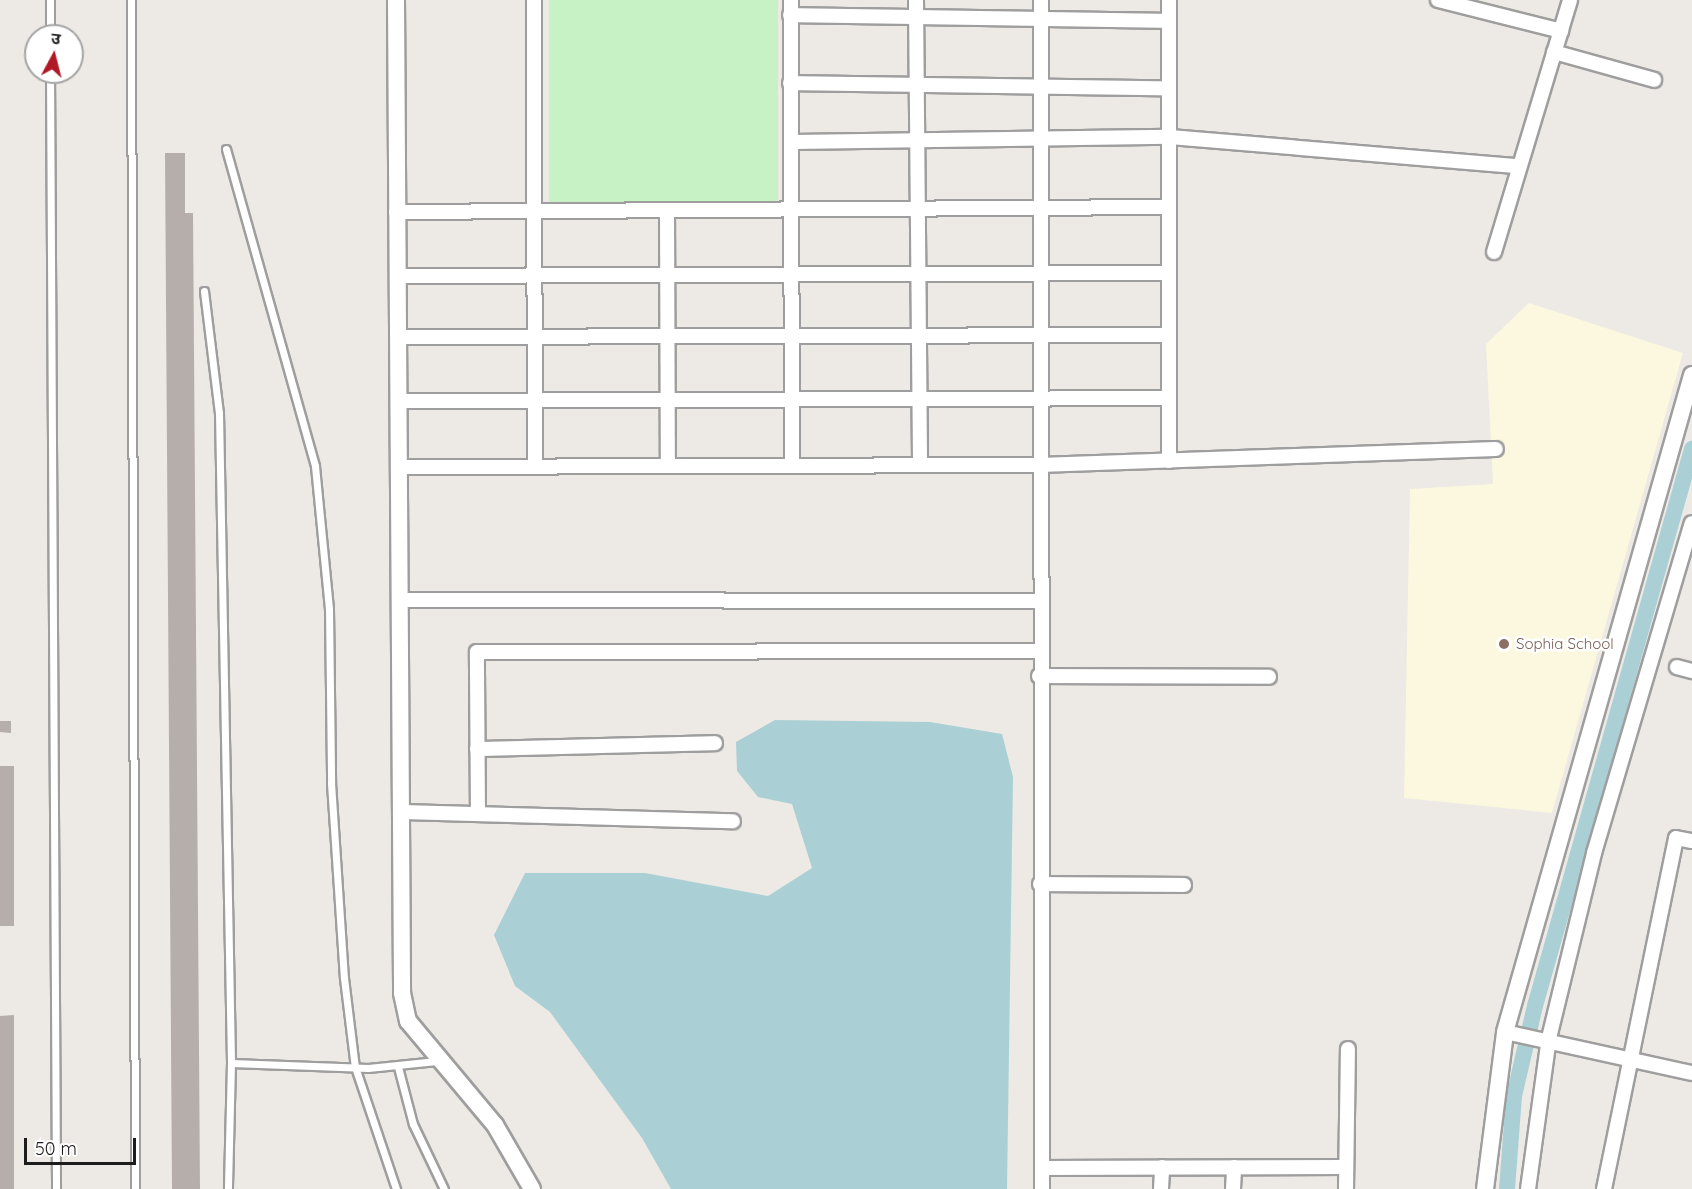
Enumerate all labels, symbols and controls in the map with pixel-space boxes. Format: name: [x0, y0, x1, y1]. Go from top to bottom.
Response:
north arrow: [24, 24, 84, 84]
text: उ: [50, 28, 62, 49]
place label: Sophia School: [1516, 635, 1614, 653]
marker: Sophia School: [1497, 637, 1511, 651]
scale bar: [27, 1126, 140, 1164]
text: 50 m: [35, 1137, 77, 1160]

